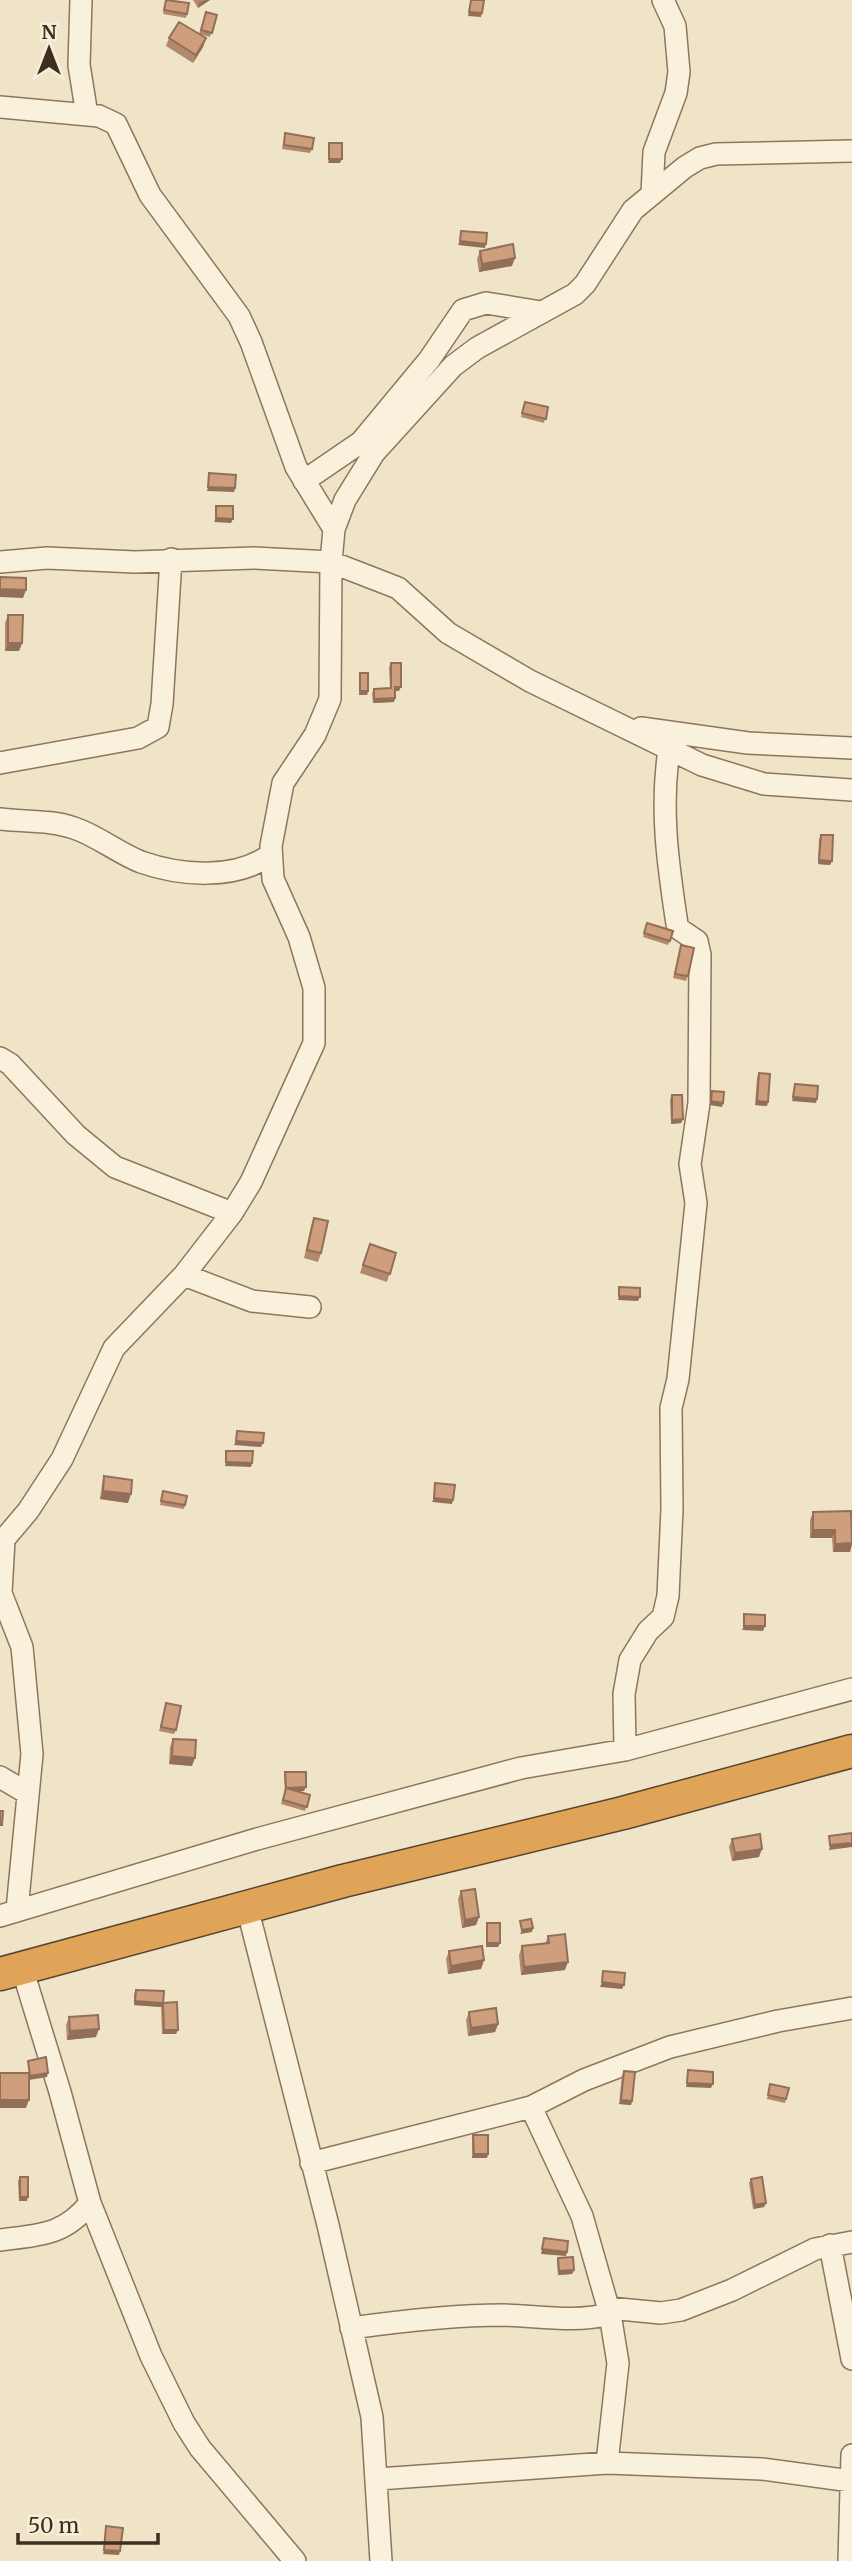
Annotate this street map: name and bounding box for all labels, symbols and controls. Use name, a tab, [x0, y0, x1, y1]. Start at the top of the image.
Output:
north arrow	[14, 14, 84, 84]
text: N	[41, 20, 57, 44]
scale bar	[18, 2502, 158, 2546]
text: 50 m	[28, 2512, 79, 2539]

